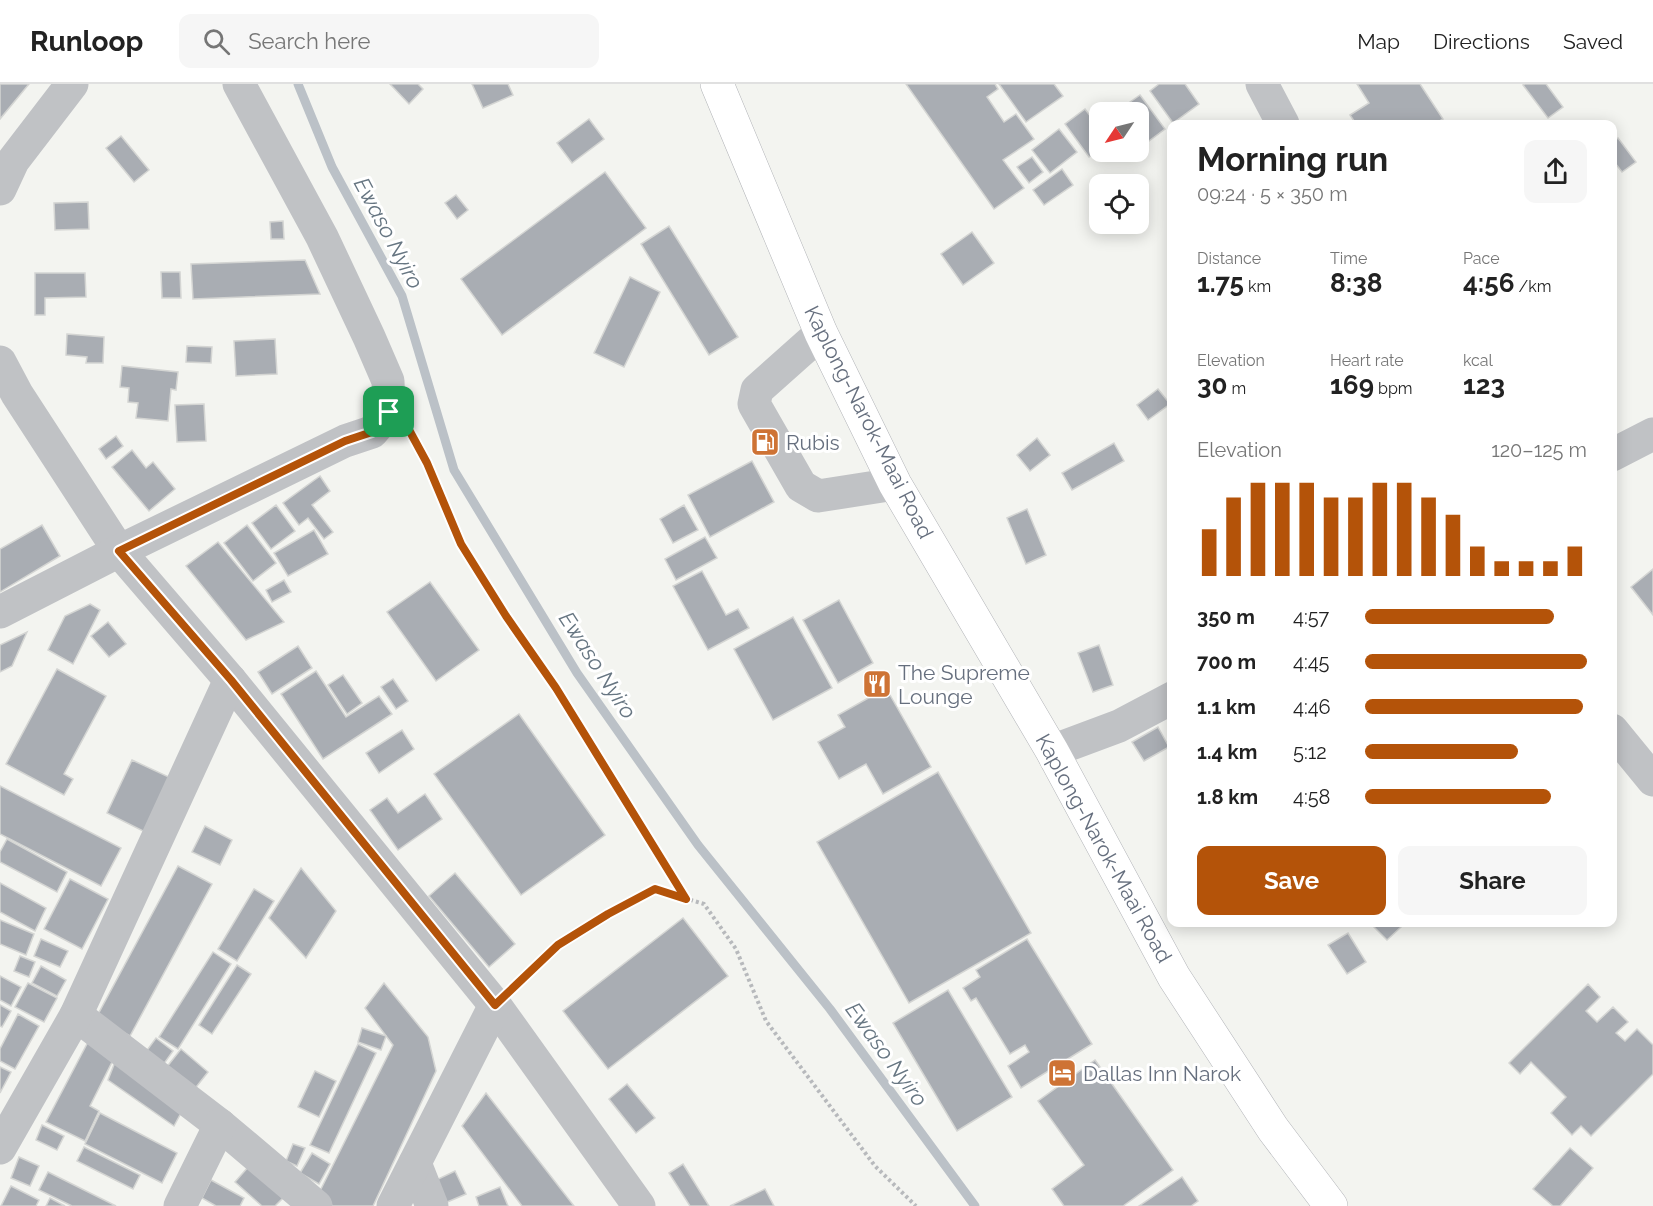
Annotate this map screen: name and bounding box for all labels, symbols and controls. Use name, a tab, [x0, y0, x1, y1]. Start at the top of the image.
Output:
search box	[179, 14, 599, 68]
text: Runloop	[30, 25, 143, 58]
icon: search	[200, 25, 233, 58]
text: Search here	[248, 28, 370, 54]
text: Map	[1357, 29, 1400, 54]
text: Directions	[1433, 29, 1530, 54]
text: Saved	[1563, 29, 1623, 54]
north arrow	[1089, 102, 1149, 162]
map controls	[1089, 102, 1149, 234]
text: Morning run	[1197, 140, 1388, 179]
button: share	[1524, 140, 1587, 203]
water label: Ewaso Nyiro	[349, 173, 429, 293]
button: locate	[1089, 174, 1149, 234]
text: 09:24 · 5 × 350 m	[1197, 182, 1348, 206]
text: Distance	[1197, 249, 1261, 268]
text: Time	[1330, 249, 1367, 268]
text: Pace	[1463, 249, 1500, 268]
text: 1.75	[1197, 268, 1244, 298]
text: 8:38	[1330, 268, 1382, 298]
text: 4:56	[1463, 268, 1514, 298]
text: km	[1244, 277, 1271, 296]
text: /km	[1514, 277, 1551, 296]
street label: Kaplong-Narok-Maai Road	[799, 301, 939, 543]
text: Elevation	[1197, 351, 1265, 370]
text: Heart rate	[1330, 351, 1404, 370]
text: kcal	[1463, 351, 1493, 370]
text: 30	[1197, 370, 1227, 400]
text: 169	[1330, 370, 1374, 400]
text: 123	[1463, 370, 1505, 400]
text: m	[1227, 379, 1246, 398]
text: bpm	[1374, 379, 1412, 398]
pin	[363, 386, 414, 437]
icon: arrive	[372, 395, 405, 428]
fuel station icon: Rubis	[749, 426, 781, 458]
place label: Rubis	[786, 430, 840, 455]
text: Elevation	[1197, 438, 1282, 462]
text: 120–125 m	[1491, 438, 1587, 462]
text: 350 m	[1197, 605, 1255, 629]
text: 4:57	[1293, 605, 1329, 629]
water label: Ewaso Nyiro	[554, 607, 642, 723]
text: 700 m	[1197, 650, 1256, 674]
text: 4:45	[1293, 650, 1330, 674]
place label: The Supreme Lounge	[898, 660, 1030, 709]
restaurant icon: The Supreme Lounge	[861, 668, 893, 700]
text: 1.1 km	[1197, 695, 1256, 719]
text: 4:46	[1293, 695, 1331, 719]
street label: Kaplong-Narok-Maai Road	[1031, 729, 1177, 967]
text: 1.4 km	[1197, 740, 1257, 764]
text: 5:12	[1293, 740, 1327, 764]
text: 1.8 km	[1197, 785, 1258, 809]
text: 4:58	[1293, 785, 1330, 809]
button: Save	[1197, 846, 1386, 915]
button: Share	[1398, 846, 1587, 915]
water label: Ewaso Nyiro	[841, 997, 933, 1111]
hotel icon: Dallas Inn Narok	[1046, 1057, 1078, 1089]
place label: Dallas Inn Narok	[1083, 1061, 1241, 1086]

